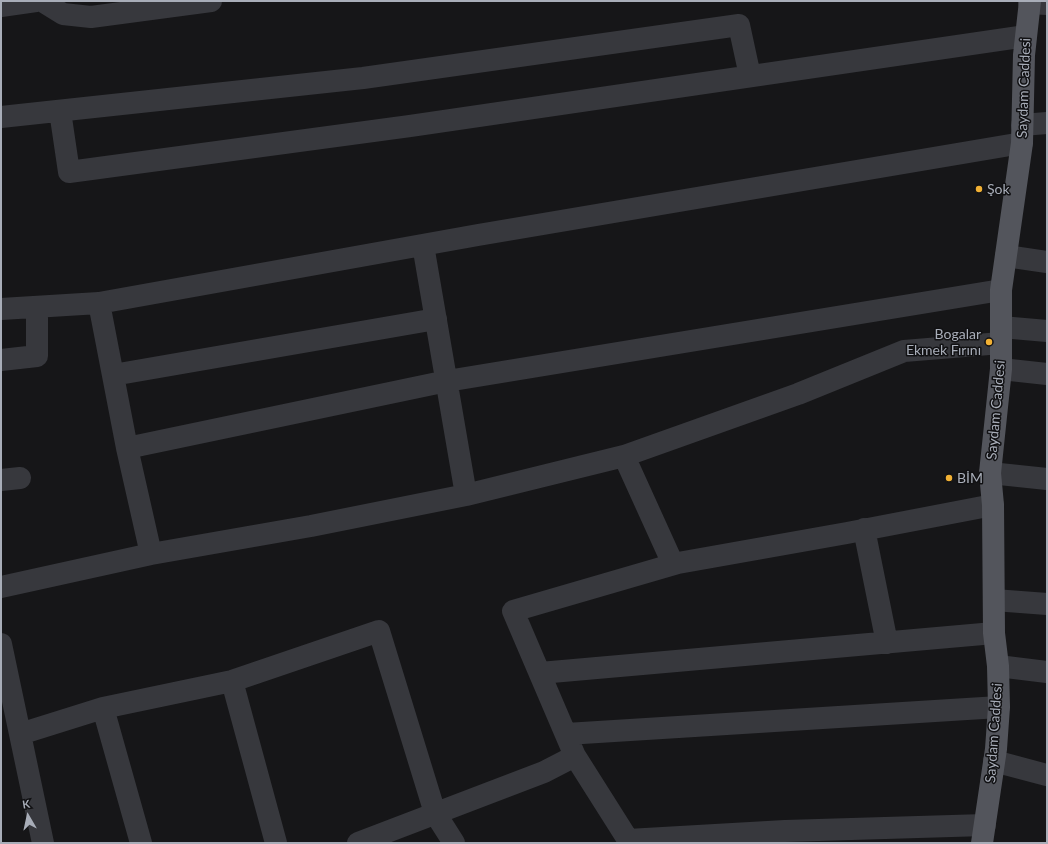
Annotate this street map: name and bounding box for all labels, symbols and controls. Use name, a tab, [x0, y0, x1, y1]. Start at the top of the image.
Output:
street label: Saydam Caddesi	[1014, 38, 1034, 138]
place label: Şok	[987, 181, 1010, 197]
marker: Şok	[974, 184, 984, 194]
place label: Bogalar Ekmek Fırını	[906, 326, 981, 358]
marker: Bogalar Ekmek Fırını	[984, 337, 994, 347]
street label: Saydam Caddesi	[983, 359, 1009, 461]
place label: BİM	[957, 470, 983, 486]
marker: BİM	[944, 473, 954, 483]
street label: Saydam Caddesi	[982, 683, 1006, 783]
north arrow	[8, 796, 48, 836]
text: K	[21, 797, 31, 811]

